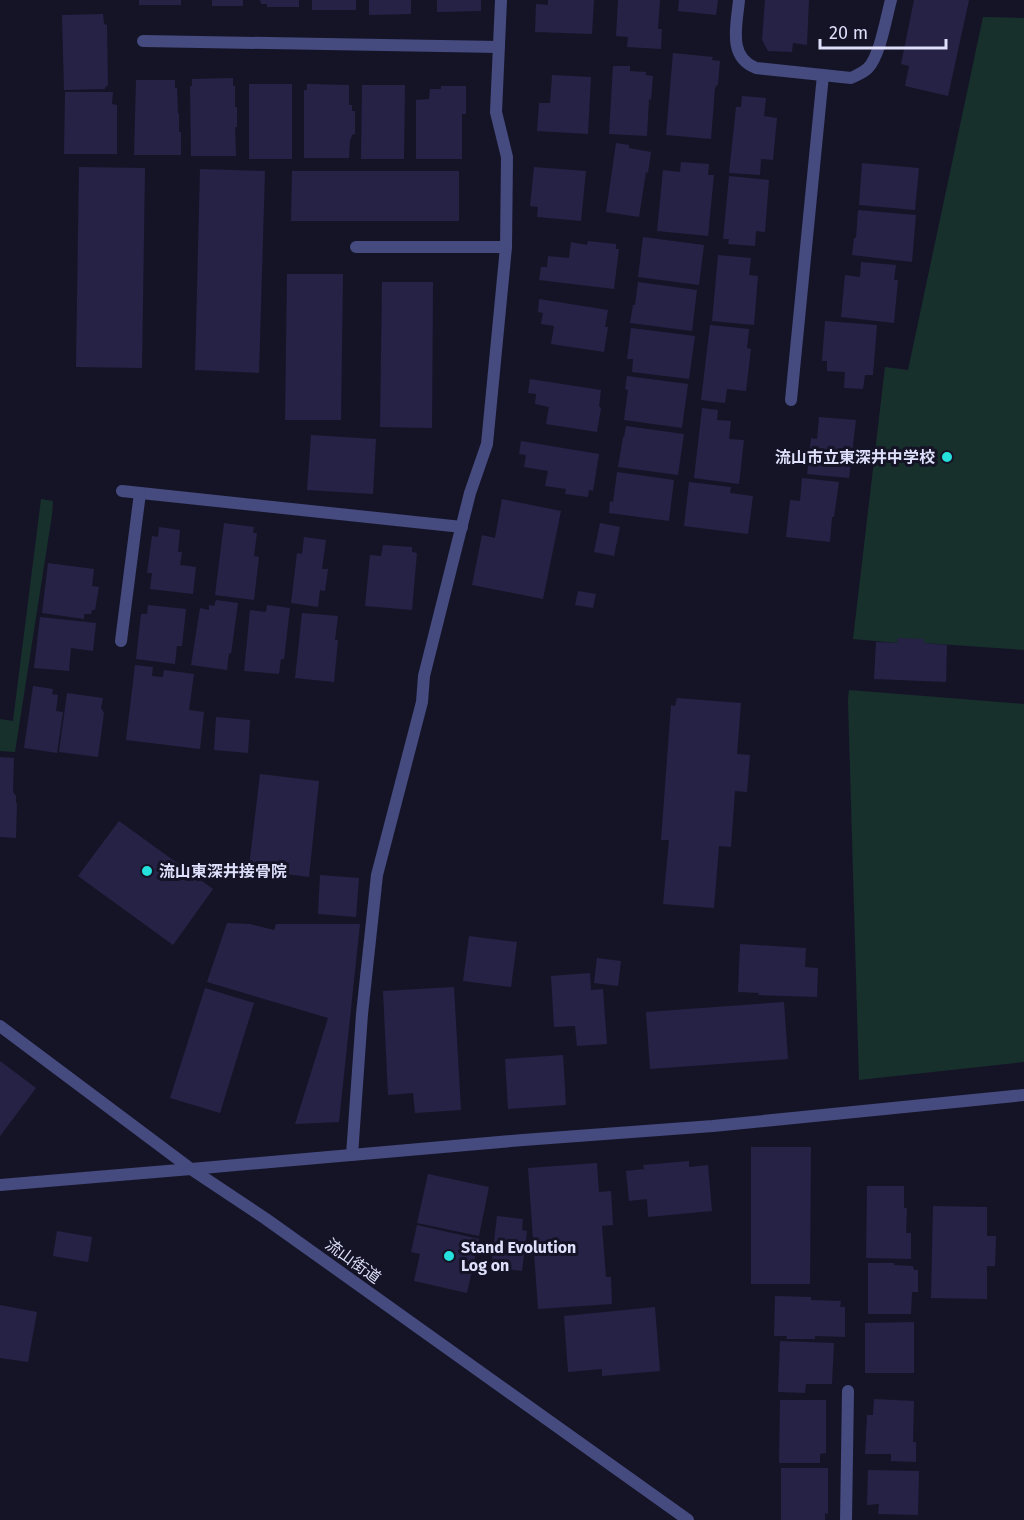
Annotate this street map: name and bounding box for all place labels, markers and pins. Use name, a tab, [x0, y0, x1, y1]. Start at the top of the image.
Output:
place label: 流山市立東深井中学校	[775, 448, 935, 467]
marker: 流山市立東深井中学校	[940, 450, 954, 464]
place label: 流山東深井接骨院	[159, 862, 287, 881]
marker: 流山東深井接骨院	[140, 864, 154, 878]
place label: Stand Evolution Log on	[461, 1238, 576, 1275]
marker: Stand Evolution Log on	[442, 1249, 456, 1263]

